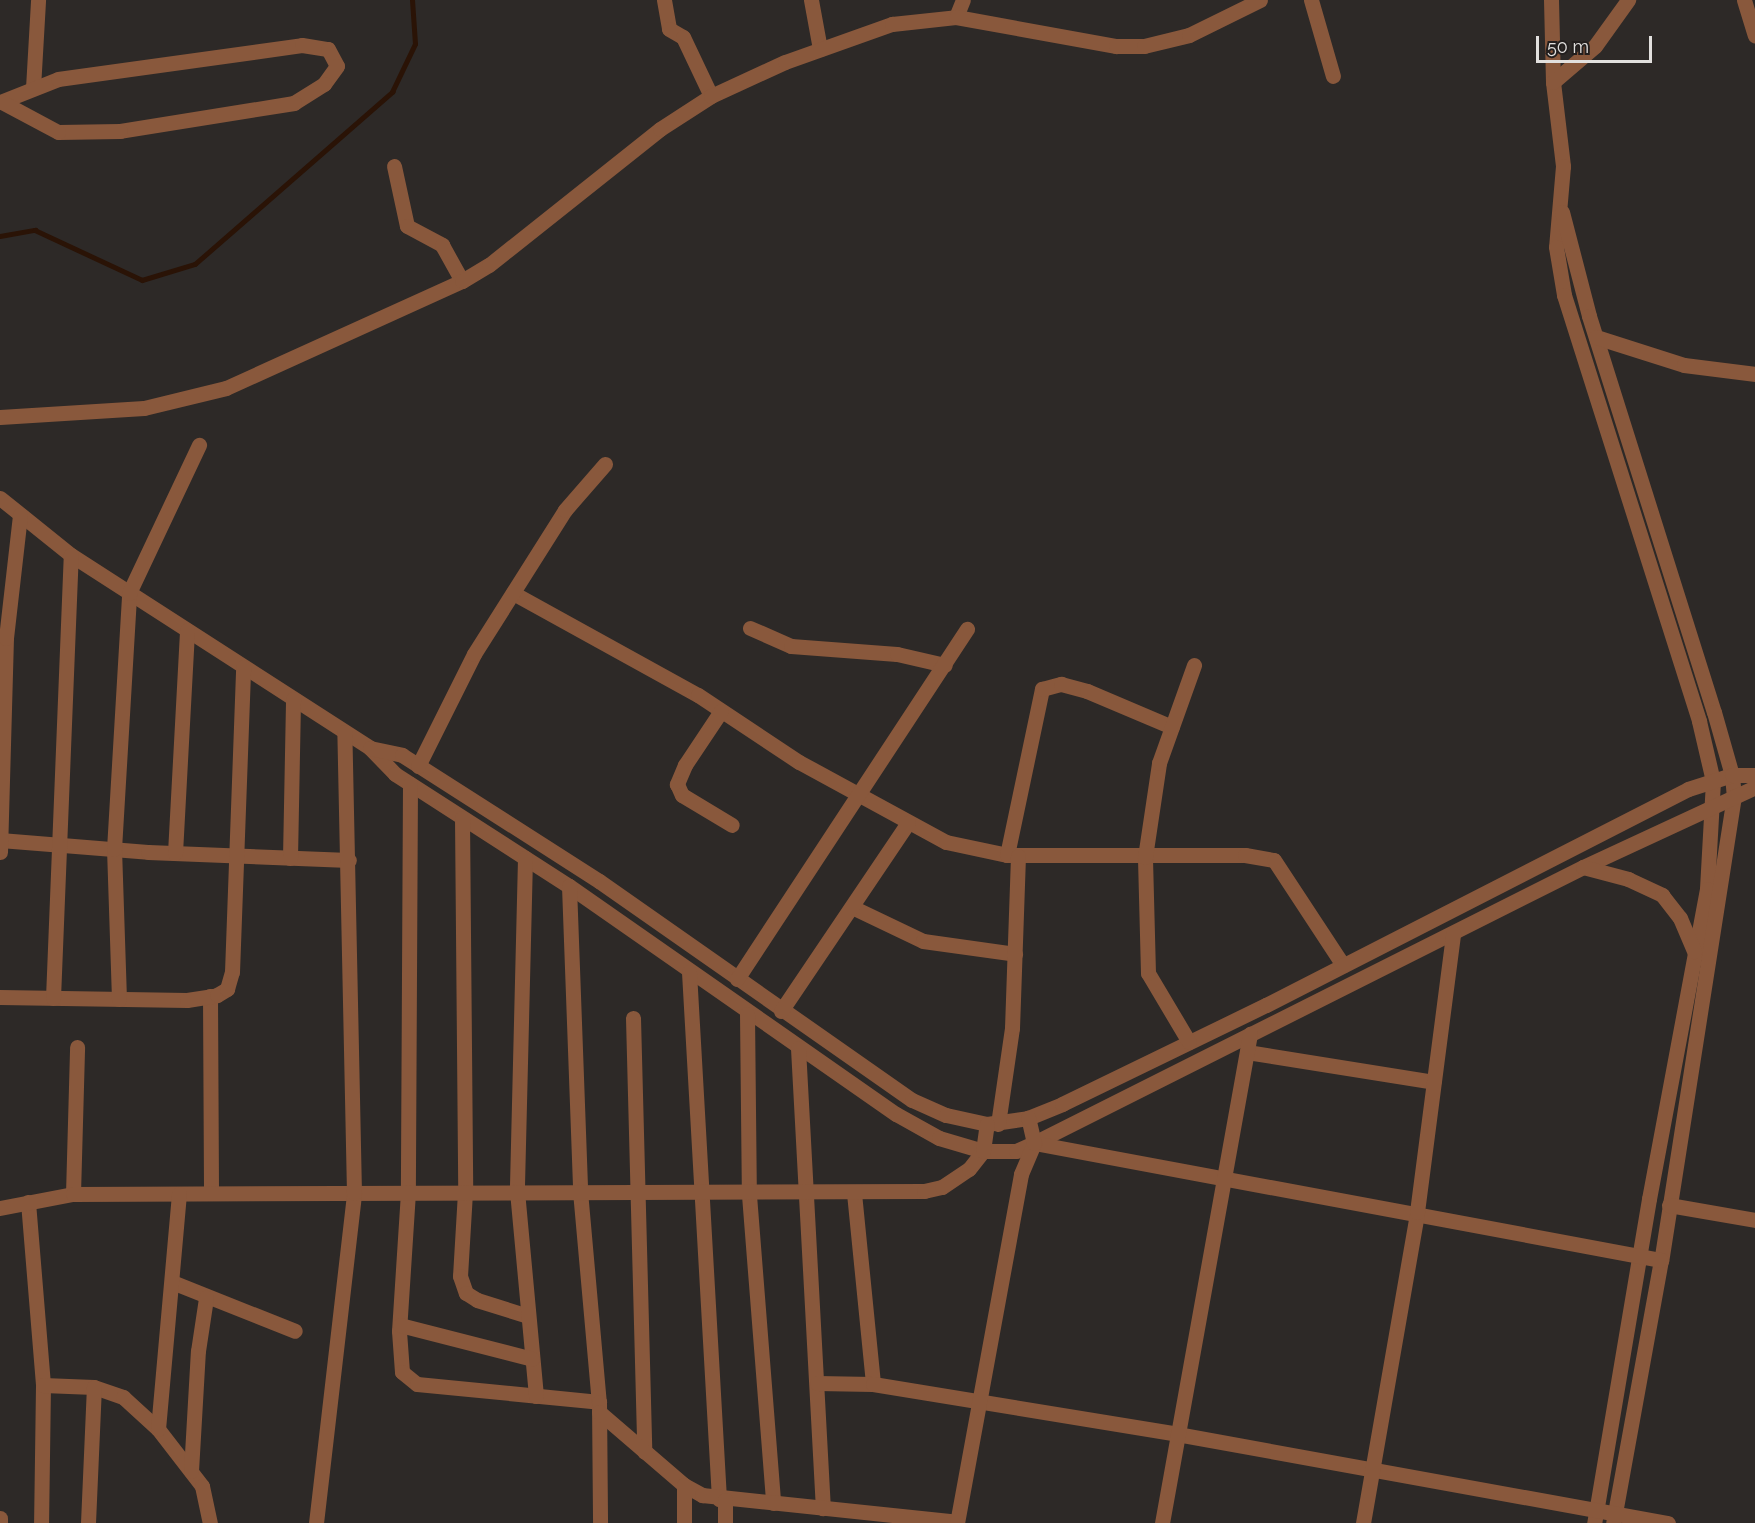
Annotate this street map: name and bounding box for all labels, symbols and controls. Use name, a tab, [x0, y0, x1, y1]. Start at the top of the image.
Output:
scale bar	[1539, 24, 1654, 62]
text: 50 m	[1547, 36, 1589, 57]

